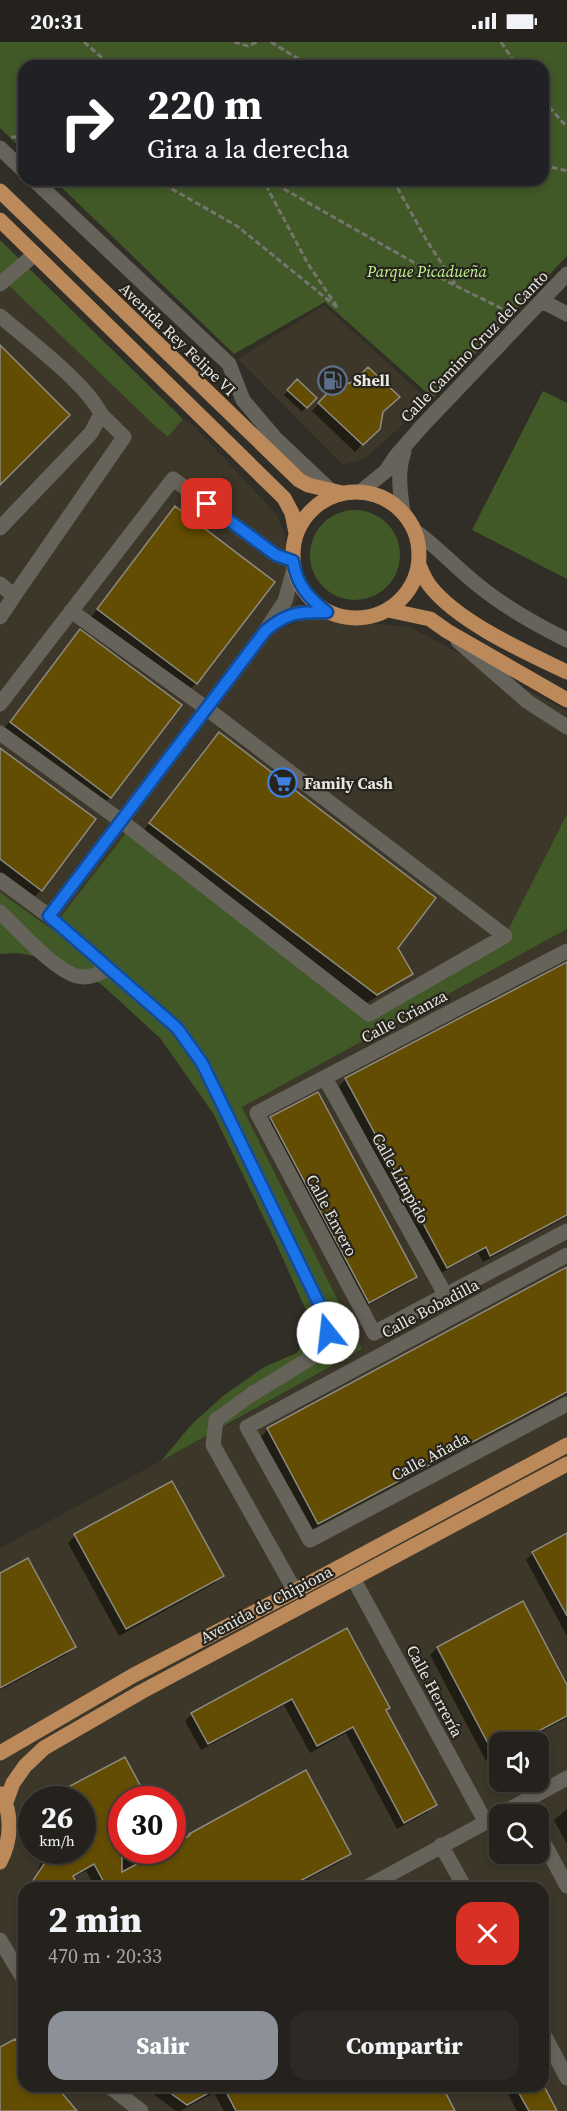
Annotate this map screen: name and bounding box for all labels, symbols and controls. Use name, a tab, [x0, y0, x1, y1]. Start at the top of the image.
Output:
text: 20:31	[30, 6, 84, 36]
text: 220 m	[147, 75, 262, 133]
icon: right	[48, 84, 126, 162]
text: Gira a la derecha	[147, 130, 349, 167]
park label: Parque Picadueña	[366, 260, 488, 282]
street label: Calle Camino Cruz del Canto	[395, 265, 553, 427]
street label: Avenida Rey Felipe VI	[115, 277, 241, 401]
fuel station icon: Shell	[316, 364, 348, 396]
place label: Shell	[353, 369, 390, 391]
pin	[181, 478, 232, 529]
icon: arrive	[190, 487, 223, 520]
supermarket icon: Family Cash	[267, 767, 299, 799]
place label: Family Cash	[304, 772, 393, 794]
street label: Calle Crianza	[357, 984, 452, 1048]
street label: Calle Límpido	[367, 1129, 435, 1227]
street label: Calle Envero	[301, 1170, 363, 1260]
street label: Calle Bobadilla	[378, 1273, 483, 1343]
position arrow	[296, 1301, 360, 1365]
street label: Calle Añada	[387, 1426, 474, 1486]
street label: Avenida de Chipiona	[196, 1559, 337, 1648]
street label: Calle Herrería	[401, 1641, 469, 1742]
map controls	[489, 1732, 549, 1864]
button: sound	[489, 1732, 549, 1792]
speed limit sign: 30	[108, 1786, 186, 1864]
text: 26	[41, 1797, 73, 1838]
button: search	[489, 1804, 549, 1864]
text: km/h	[39, 1830, 75, 1851]
text: 2 min	[48, 1895, 142, 1944]
button: close	[456, 1902, 519, 1965]
text: 470 m · 20:33	[48, 1942, 162, 1970]
button: Salir	[48, 2011, 278, 2080]
button: Compartir	[290, 2011, 519, 2080]

